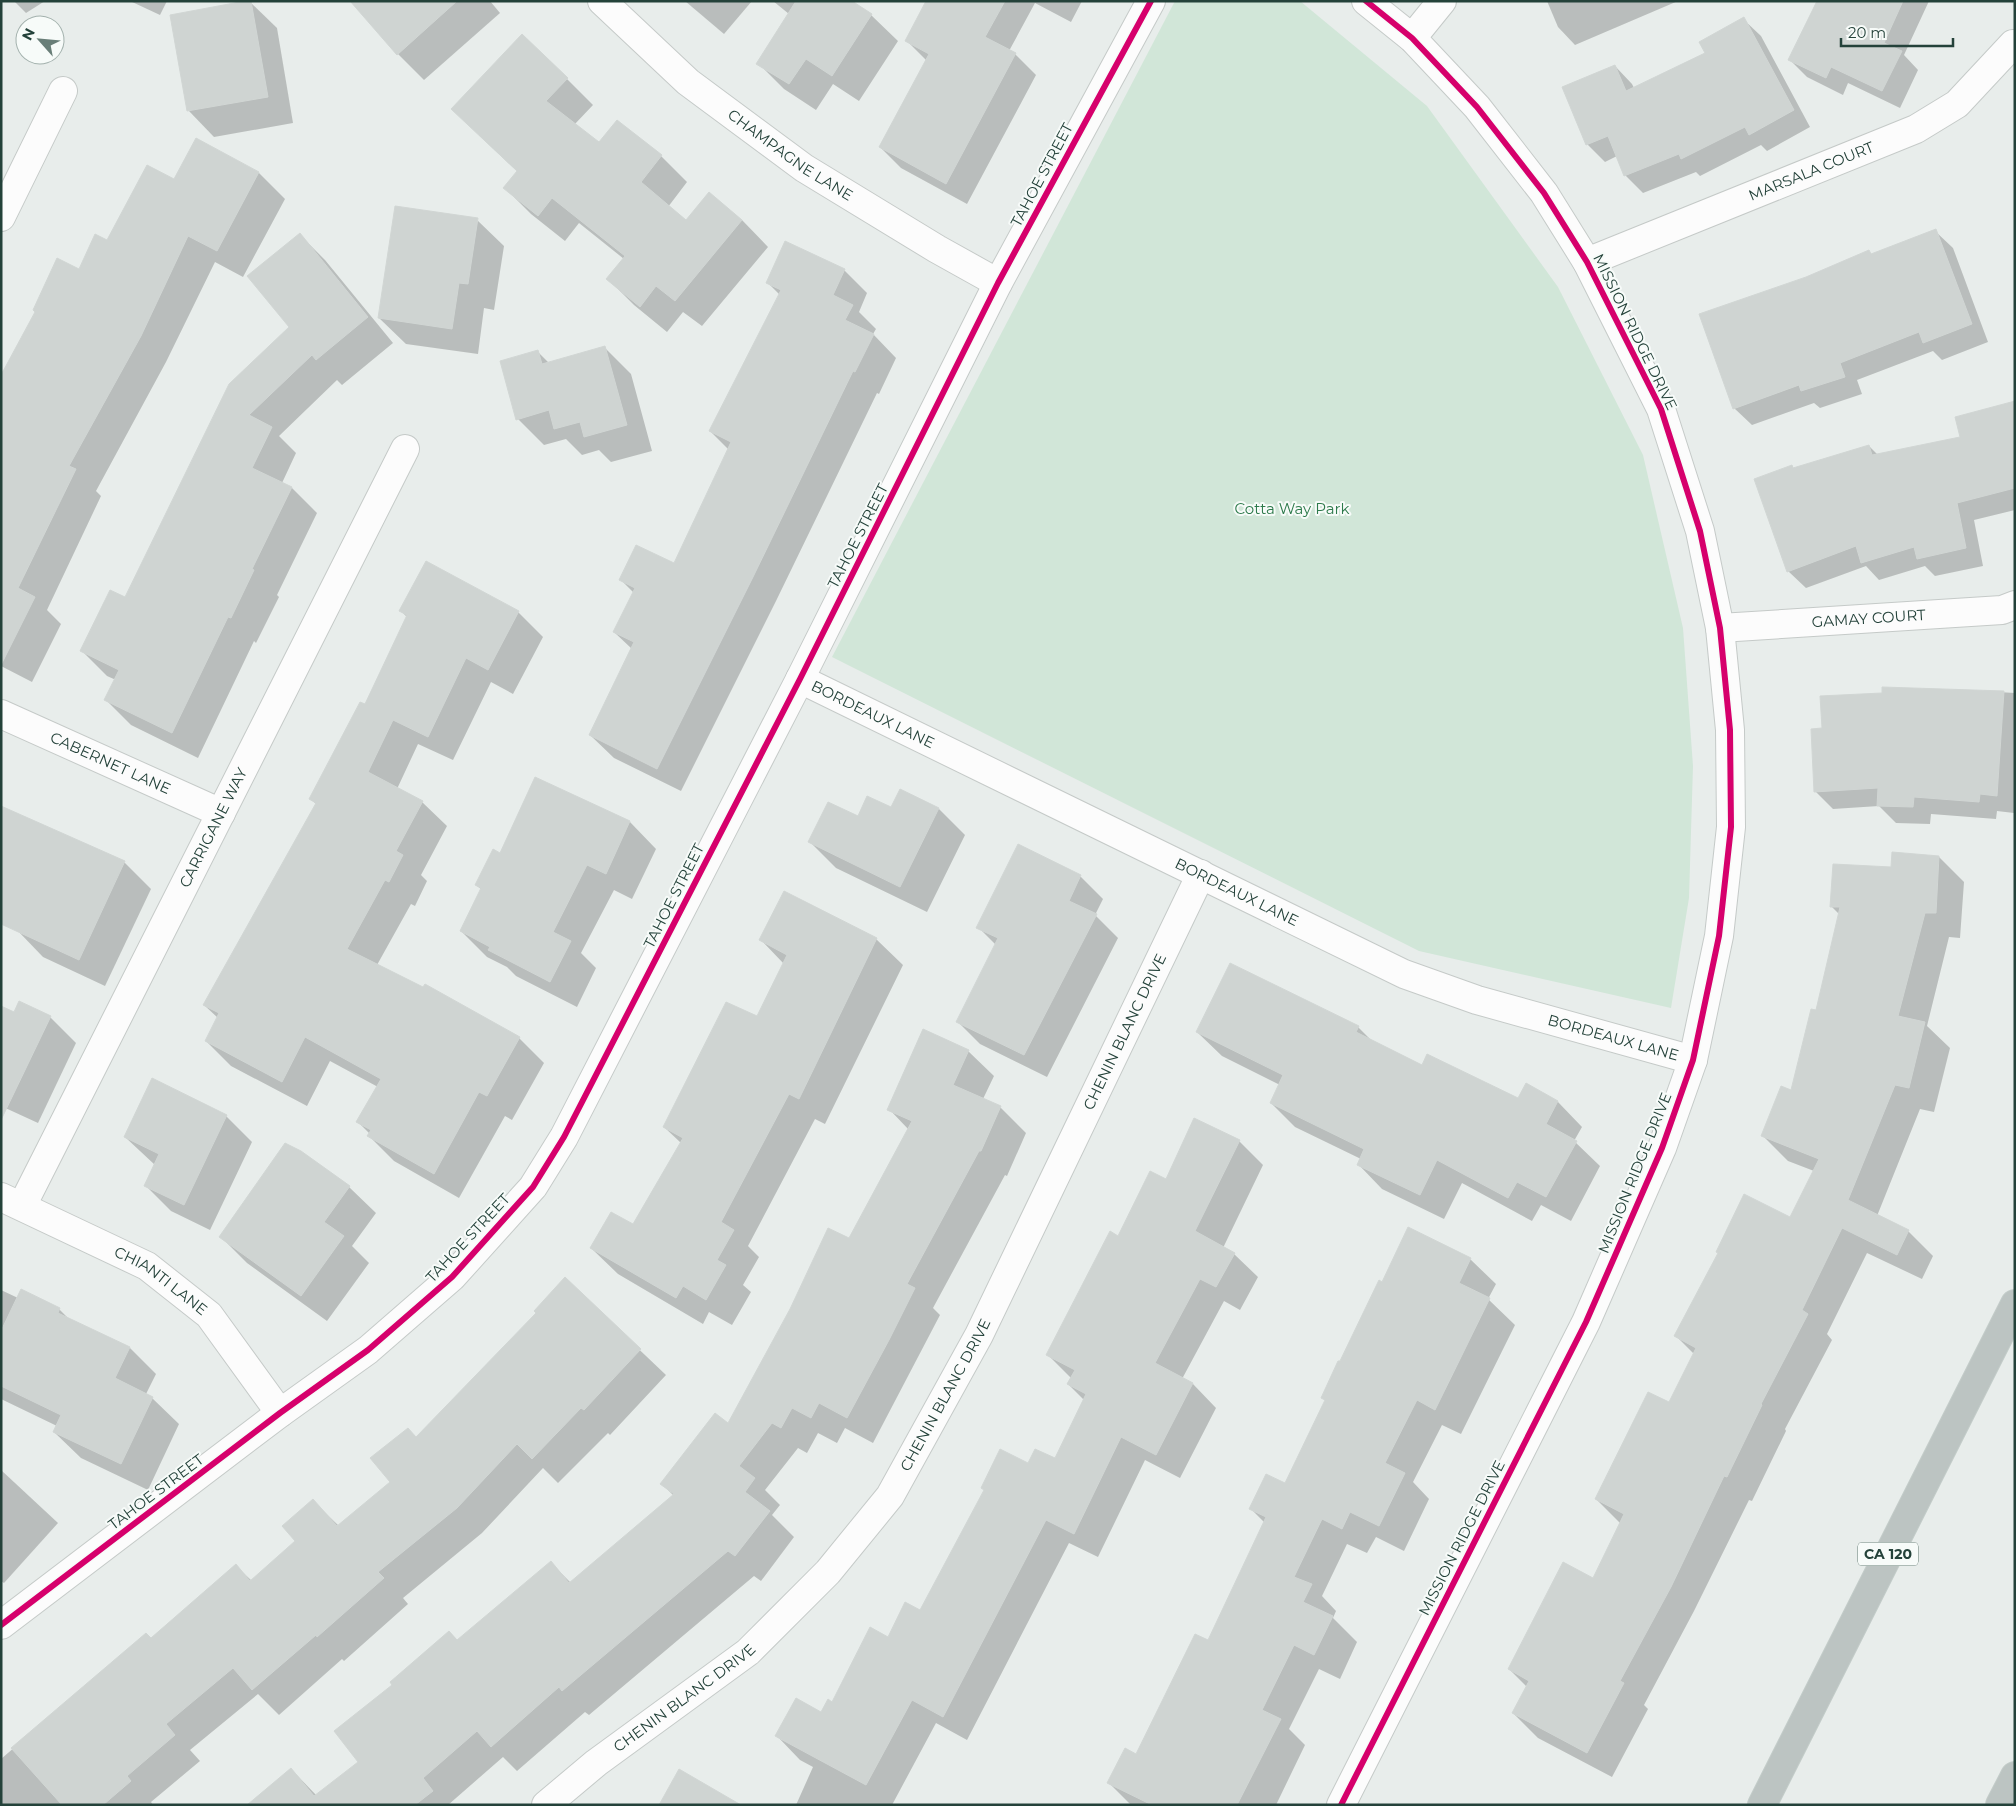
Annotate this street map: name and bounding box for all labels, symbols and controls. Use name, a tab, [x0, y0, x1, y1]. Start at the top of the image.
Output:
north arrow	[15, 15, 65, 65]
scale bar	[1841, 15, 1954, 47]
text: 20 m	[1848, 23, 1886, 42]
text: N	[18, 25, 39, 43]
street label: CHAMPAGNE LANE	[724, 105, 857, 205]
street label: TAHOE STREET	[1006, 119, 1077, 230]
street label: MARSALA COURT	[1746, 137, 1877, 205]
street label: MISSION RIDGE DRIVE	[1589, 250, 1682, 413]
street label: TAHOE STREET	[823, 480, 892, 591]
park label: Cotta Way Park	[1235, 499, 1349, 518]
street label: GAMAY COURT	[1811, 605, 1927, 631]
street label: BORDEAUX LANE	[808, 676, 938, 752]
street label: CABERNET LANE	[47, 727, 174, 798]
street label: CARRIGANE WAY	[175, 764, 251, 890]
street label: TAHOE STREET	[639, 840, 708, 951]
street label: BORDEAUX LANE	[1172, 854, 1302, 930]
street label: CHENIN BLANC DRIVE	[1079, 950, 1170, 1113]
street label: BORDEAUX LANE	[1546, 1010, 1681, 1065]
street label: MISSION RIDGE DRIVE	[1594, 1090, 1676, 1256]
street label: TAHOE STREET	[422, 1189, 514, 1286]
street label: CHIANTI LANE	[111, 1242, 211, 1319]
street label: CHENIN BLANC DRIVE	[896, 1315, 994, 1474]
street label: TAHOE STREET	[104, 1449, 208, 1534]
street label: MISSION RIDGE DRIVE	[1414, 1457, 1509, 1619]
road number: CA 120	[1858, 1542, 1918, 1566]
street label: CHENIN BLANC DRIVE	[610, 1640, 759, 1756]

